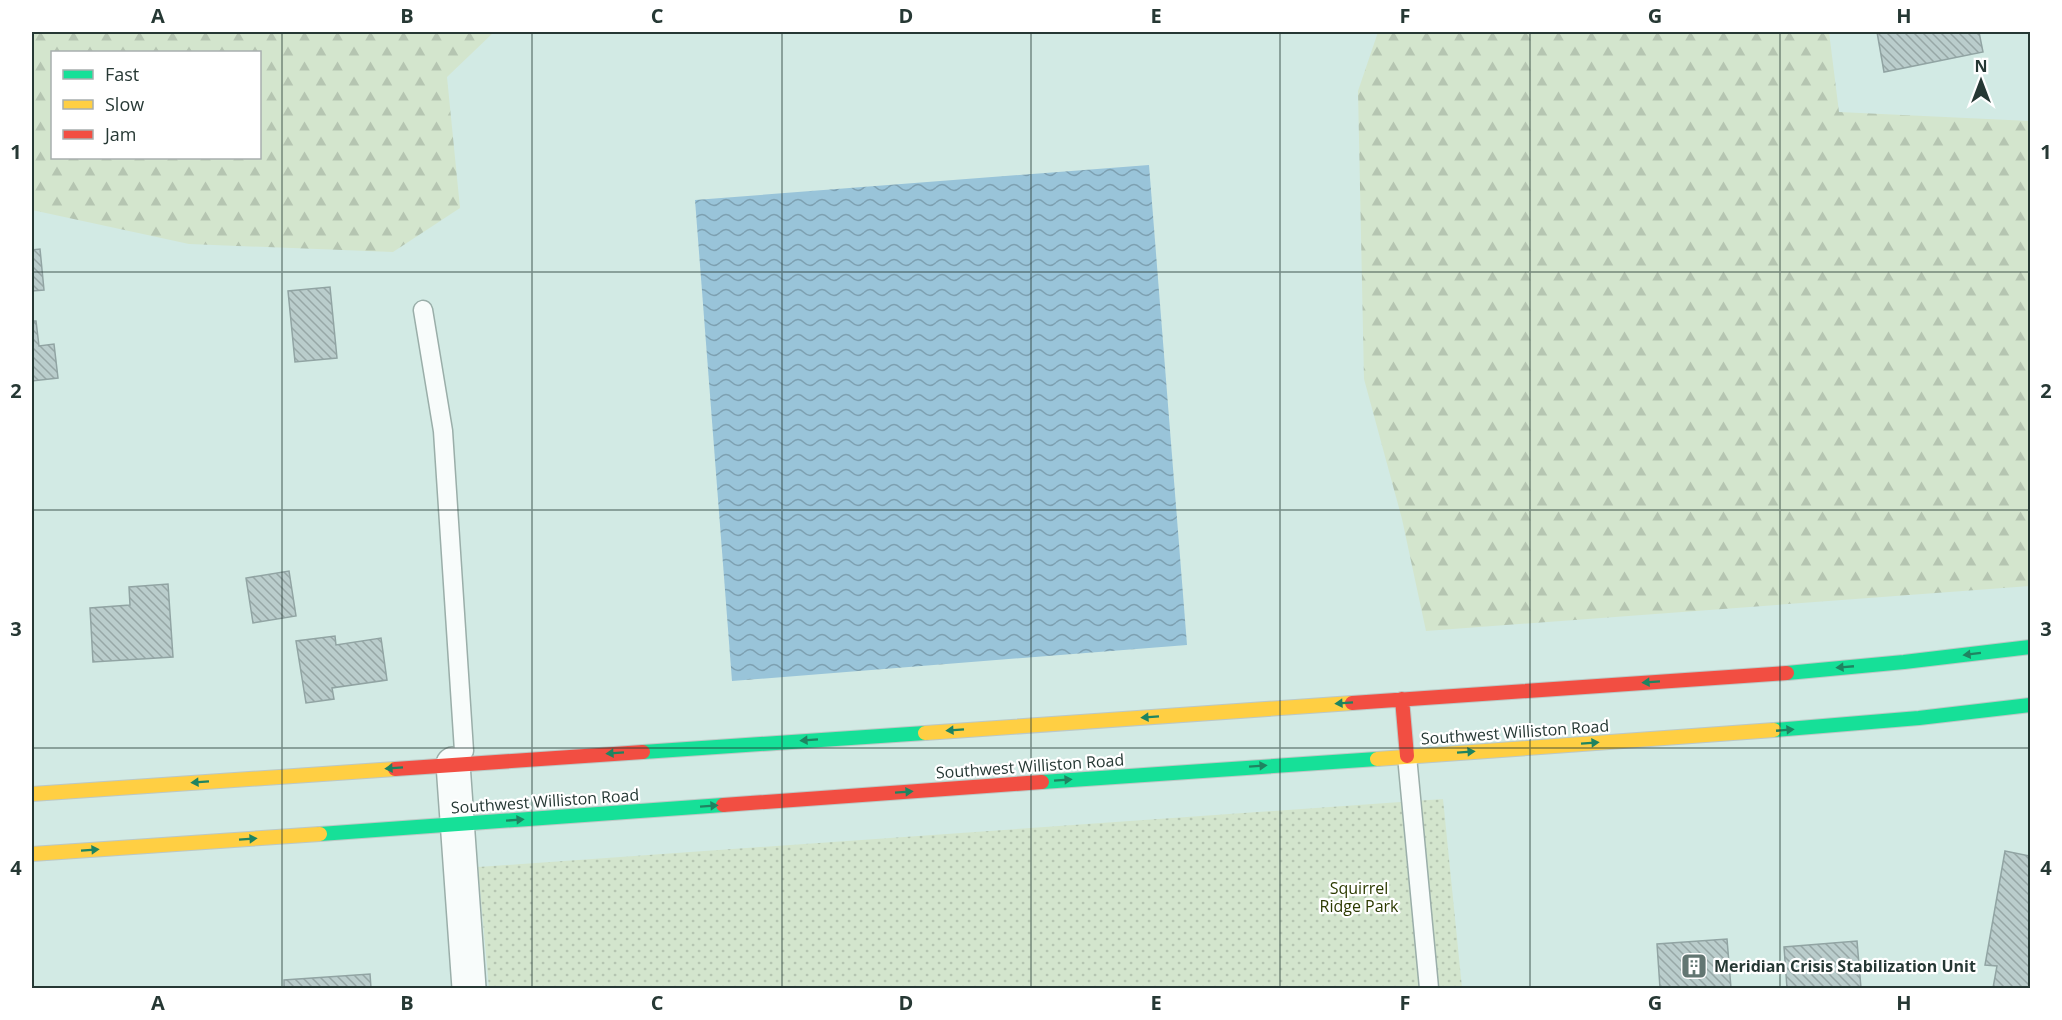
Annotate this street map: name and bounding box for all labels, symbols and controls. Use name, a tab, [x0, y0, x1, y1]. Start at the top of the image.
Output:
text: A	[151, 2, 165, 29]
text: B	[400, 2, 414, 29]
text: C	[651, 2, 664, 29]
text: D	[899, 2, 913, 29]
text: E	[1150, 2, 1162, 29]
text: F	[1400, 2, 1410, 29]
text: G	[1648, 2, 1662, 29]
text: H	[1896, 2, 1912, 29]
legend	[51, 51, 261, 159]
north arrow	[1951, 51, 2011, 111]
text: N	[1974, 55, 1988, 77]
text: Fast	[105, 62, 139, 86]
text: Slow	[105, 92, 144, 116]
text: Jam	[103, 122, 137, 146]
text: 1	[10, 138, 22, 165]
text: 1	[2040, 138, 2052, 165]
text: 2	[10, 377, 22, 404]
text: 2	[2040, 377, 2052, 404]
text: 3	[10, 615, 22, 642]
text: 3	[2040, 615, 2052, 642]
one-way arrow	[1963, 649, 1982, 659]
one-way arrow	[1836, 662, 1855, 672]
one-way arrow	[1641, 677, 1660, 687]
one-way arrow	[1335, 699, 1354, 708]
one-way arrow	[1140, 712, 1159, 722]
street label: Southwest Williston Road	[1420, 714, 1610, 750]
one-way arrow	[945, 725, 964, 735]
one-way arrow	[1775, 725, 1794, 734]
one-way arrow	[800, 735, 819, 745]
one-way arrow	[1581, 738, 1600, 748]
one-way arrow	[1456, 747, 1475, 756]
one-way arrow	[605, 748, 624, 758]
street label: Southwest Williston Road	[935, 748, 1125, 784]
one-way arrow	[1248, 762, 1267, 771]
one-way arrow	[385, 763, 404, 773]
one-way arrow	[1054, 776, 1073, 785]
one-way arrow	[190, 777, 209, 787]
street label: Southwest Williston Road	[450, 783, 640, 819]
one-way arrow	[894, 787, 913, 797]
one-way arrow	[700, 801, 719, 811]
one-way arrow	[505, 815, 524, 825]
one-way arrow	[239, 834, 258, 843]
one-way arrow	[80, 845, 99, 854]
text: 4	[10, 854, 22, 881]
text: 4	[2040, 854, 2052, 881]
park label: Squirrel Ridge Park	[1320, 877, 1399, 917]
building icon: Meridian Crisis Stabilization Unit	[1679, 951, 1709, 981]
place label: Meridian Crisis Stabilization Unit	[1714, 955, 1976, 977]
text: A	[151, 989, 165, 1016]
text: B	[400, 989, 414, 1016]
text: C	[651, 989, 664, 1016]
text: D	[899, 989, 913, 1016]
text: E	[1150, 989, 1162, 1016]
text: F	[1400, 989, 1410, 1016]
text: G	[1648, 989, 1662, 1016]
text: H	[1896, 989, 1912, 1016]

